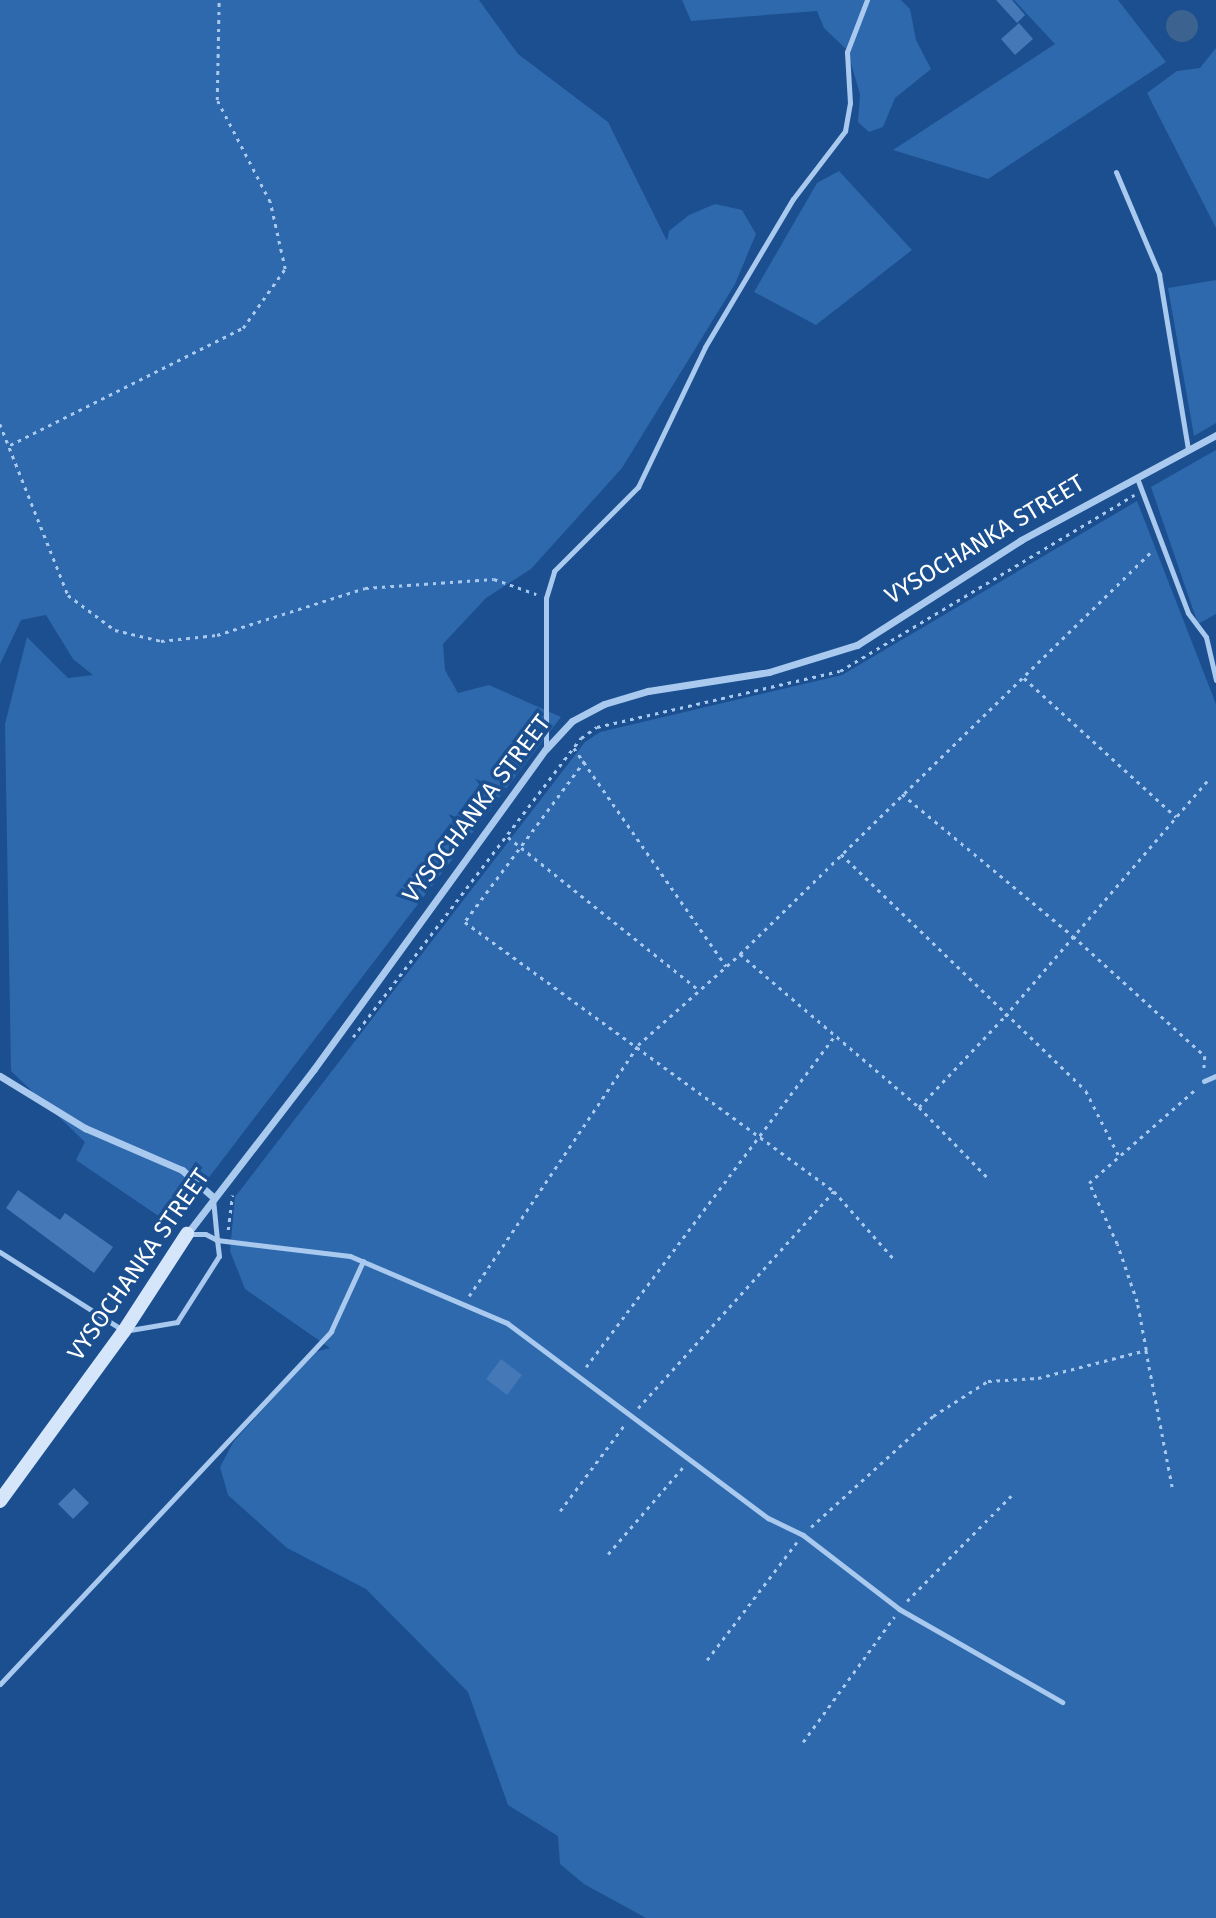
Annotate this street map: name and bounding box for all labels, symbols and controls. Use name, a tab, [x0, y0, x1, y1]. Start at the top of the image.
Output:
street label: VYSOCHANKA STREET	[880, 469, 1090, 611]
street label: VYSOCHANKA STREET	[397, 710, 557, 908]
street label: VYSOCHANKA STREET	[62, 1164, 216, 1366]

